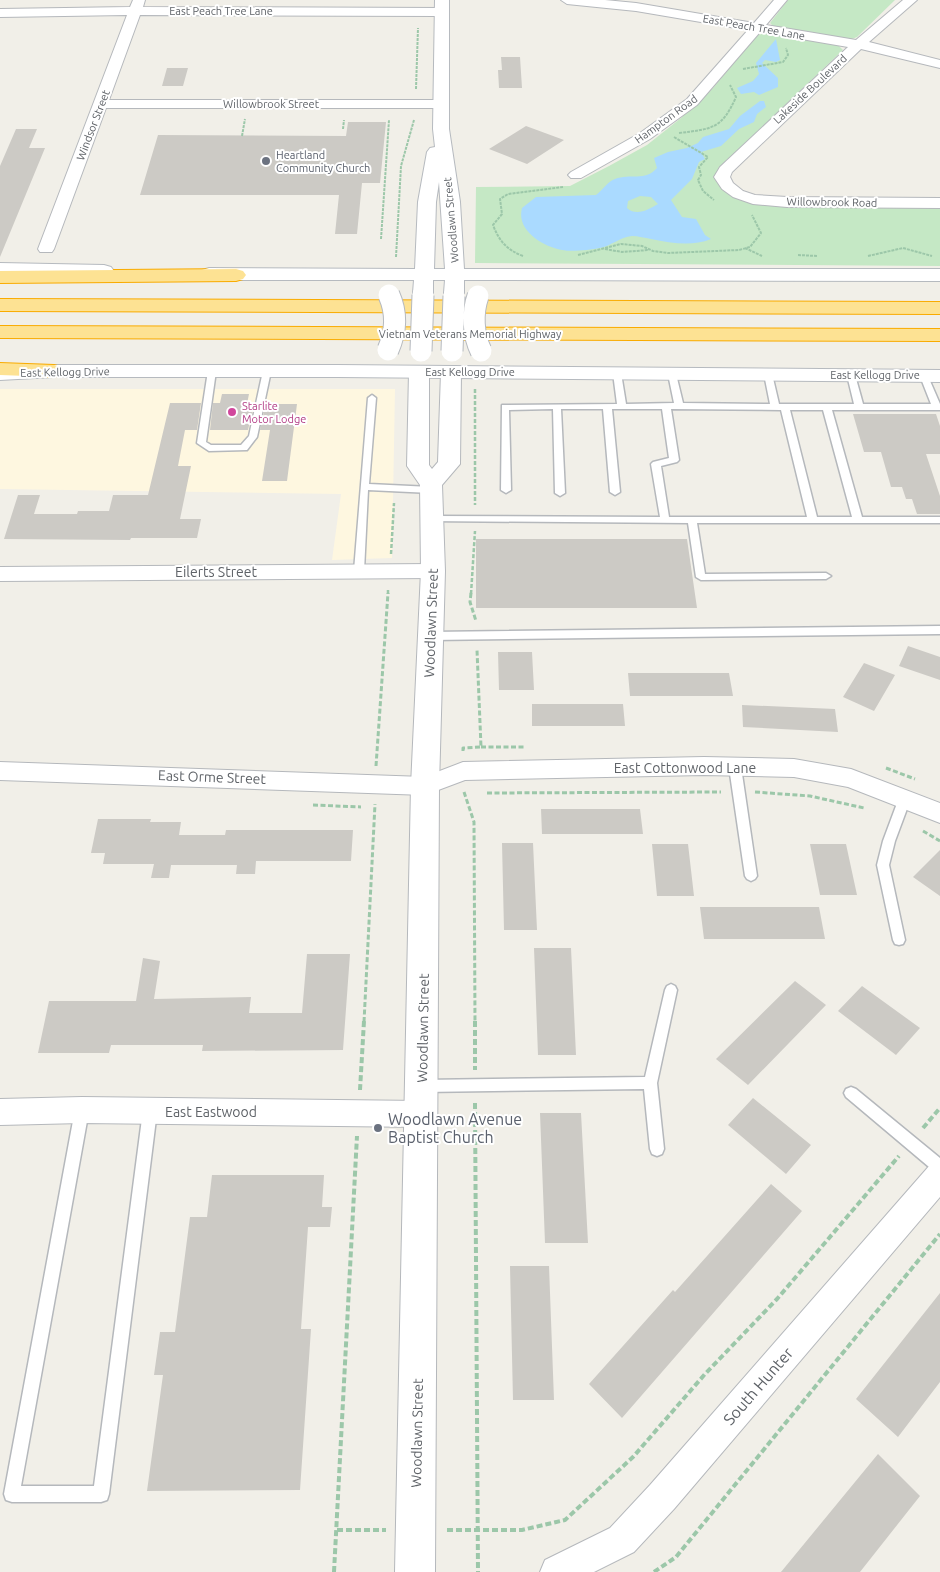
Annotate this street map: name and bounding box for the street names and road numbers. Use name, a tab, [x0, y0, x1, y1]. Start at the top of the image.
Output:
street label: East Peach Tree Lane	[169, 5, 273, 17]
street label: East Peach Tree Lane	[702, 12, 806, 42]
street label: Lakeside Boulevard	[771, 52, 849, 126]
street label: Windsor Street	[74, 87, 112, 162]
street label: Hampton Road	[632, 92, 700, 146]
street label: Willowbrook Street	[223, 98, 320, 110]
street label: Woodlawn Street	[441, 176, 461, 263]
street label: Willowbrook Road	[787, 195, 877, 209]
street label: Vietnam Veterans Memorial Highway	[379, 328, 562, 340]
street label: East Kellogg Drive	[20, 365, 110, 379]
street label: East Kellogg Drive	[425, 366, 515, 378]
street label: East Kellogg Drive	[830, 369, 920, 381]
street label: Eilerts Street	[175, 564, 257, 580]
street label: Woodlawn Street	[421, 568, 441, 678]
street label: East Cottonwood Lane	[614, 760, 756, 776]
street label: East Orme Street	[158, 767, 267, 787]
street label: Woodlawn Street	[414, 973, 432, 1083]
street label: East Eastwood	[165, 1104, 257, 1120]
street label: South Hunter	[720, 1344, 796, 1428]
street label: Woodlawn Street	[408, 1378, 426, 1488]

